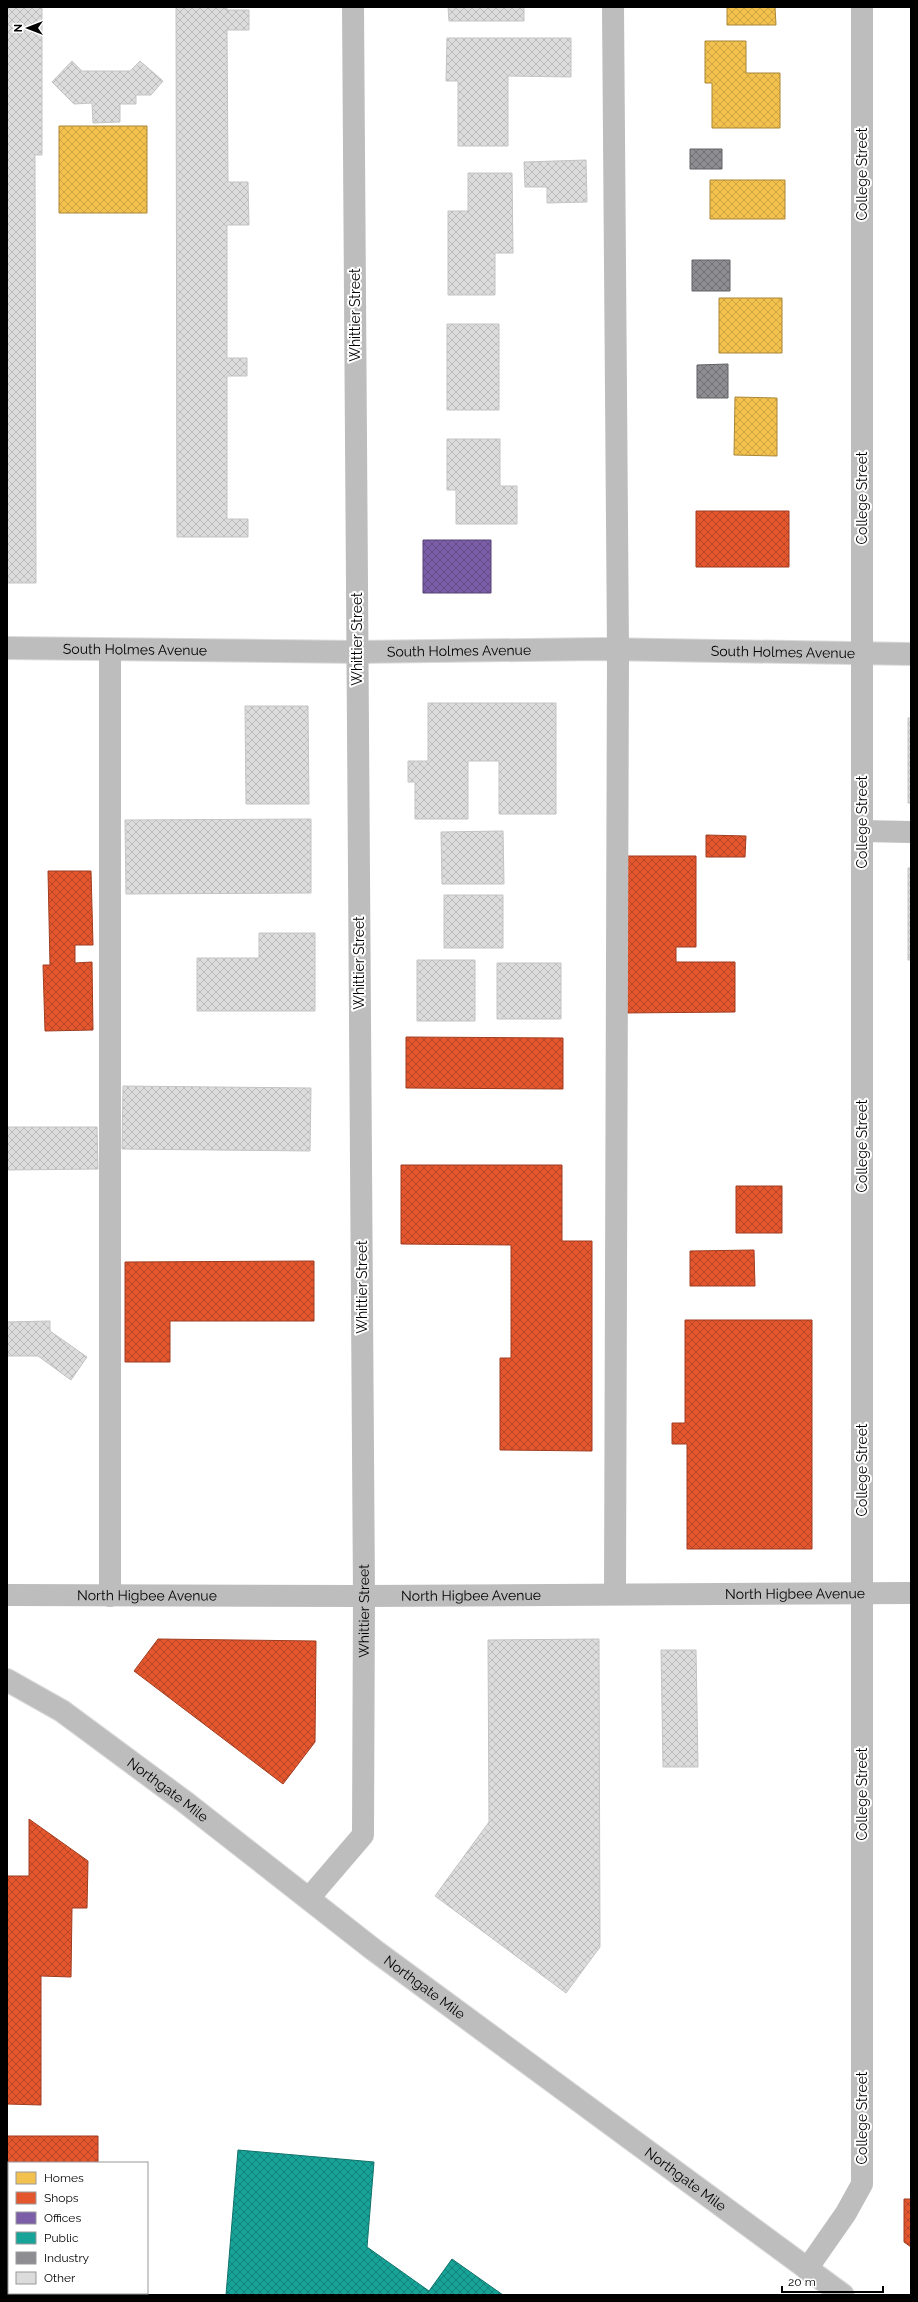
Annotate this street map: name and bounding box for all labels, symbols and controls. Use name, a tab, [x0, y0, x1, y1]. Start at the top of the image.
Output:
north arrow	[8, 8, 48, 48]
text: N	[12, 24, 25, 32]
street label: College Street	[854, 127, 870, 221]
street label: Whittier Street	[347, 268, 363, 362]
street label: College Street	[854, 451, 870, 545]
street label: Whittier Street	[349, 592, 365, 686]
street label: South Holmes Avenue	[63, 641, 207, 658]
street label: South Holmes Avenue	[387, 642, 531, 660]
street label: South Holmes Avenue	[711, 643, 855, 661]
street label: College Street	[854, 775, 870, 869]
street label: Whittier Street	[351, 916, 367, 1010]
street label: College Street	[854, 1099, 870, 1193]
street label: Whittier Street	[354, 1240, 370, 1334]
street label: College Street	[854, 1423, 870, 1517]
street label: Whittier Street	[356, 1564, 372, 1658]
street label: North Higbee Avenue	[725, 1585, 865, 1602]
street label: North Higbee Avenue	[77, 1587, 217, 1604]
street label: North Higbee Avenue	[401, 1587, 541, 1604]
street label: College Street	[854, 1747, 870, 1841]
street label: Northgate Mile	[124, 1754, 211, 1825]
street label: Northgate Mile	[381, 1952, 468, 2022]
street label: College Street	[854, 2071, 870, 2165]
street label: Northgate Mile	[642, 2144, 729, 2214]
legend	[8, 2162, 148, 2294]
text: Homes	[44, 2171, 84, 2185]
text: Shops	[44, 2191, 79, 2205]
text: Offices	[44, 2211, 81, 2225]
text: Public	[44, 2231, 79, 2245]
text: Industry	[44, 2251, 90, 2265]
scale bar	[782, 2268, 883, 2294]
text: Other	[44, 2271, 76, 2285]
text: 20 m	[788, 2275, 816, 2289]

